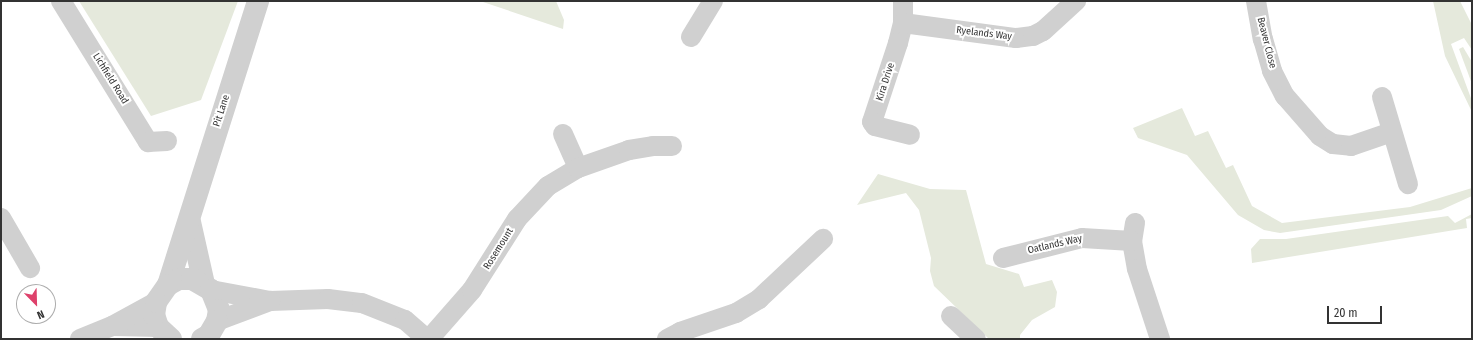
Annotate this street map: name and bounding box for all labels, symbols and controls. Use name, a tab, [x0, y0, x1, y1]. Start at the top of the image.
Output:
street label: Beaver Close	[1254, 16, 1278, 70]
street label: Ryelands Way	[956, 25, 1012, 43]
street label: Lichfield Road	[90, 51, 130, 107]
street label: Kira Drive	[874, 61, 898, 103]
street label: Pit Lane	[211, 94, 233, 128]
street label: Rosemount	[482, 226, 516, 272]
street label: Oatlands Way	[1027, 233, 1083, 257]
north arrow	[16, 284, 56, 324]
scale bar	[1329, 298, 1384, 324]
text: 20 m	[1334, 306, 1358, 320]
text: N	[35, 307, 46, 322]

